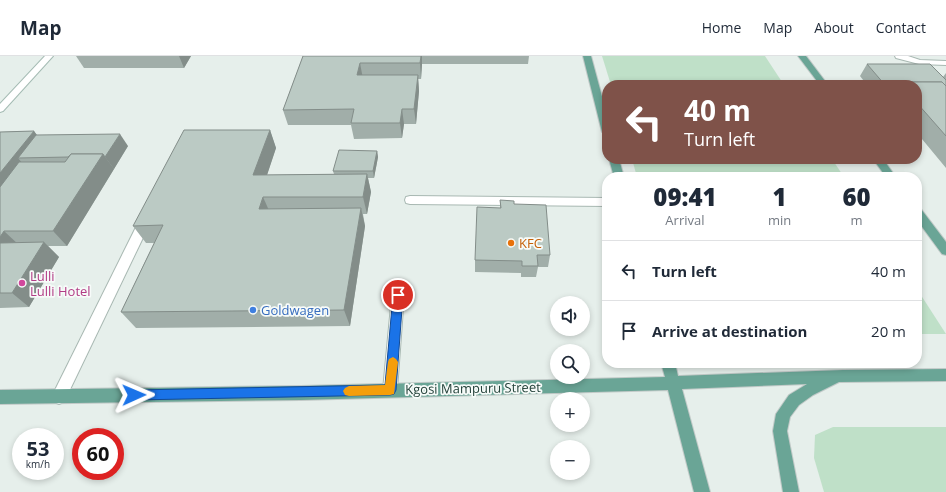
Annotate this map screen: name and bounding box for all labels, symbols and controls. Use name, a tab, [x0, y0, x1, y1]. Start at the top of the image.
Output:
text: Map	[20, 15, 61, 41]
text: Home	[702, 18, 741, 37]
text: Map	[763, 18, 792, 37]
text: About	[814, 18, 854, 37]
text: Contact	[876, 18, 926, 37]
text: 40 m	[684, 91, 751, 129]
icon: left	[618, 96, 670, 148]
text: Turn left	[684, 127, 755, 151]
text: 09:41	[653, 180, 717, 213]
text: 1	[772, 180, 787, 213]
text: 60	[843, 180, 871, 213]
text: Arrival	[665, 211, 705, 229]
text: min	[768, 211, 791, 229]
text: m	[851, 211, 863, 229]
place label: KFC	[519, 234, 542, 252]
marker: KFC	[506, 238, 516, 248]
icon: left	[618, 260, 640, 282]
text: Turn left	[652, 261, 717, 281]
text: 40 m	[871, 261, 906, 281]
place label: Lulli Lulli Hotel	[30, 267, 91, 300]
marker: Lulli Lulli Hotel	[17, 278, 27, 288]
pin	[381, 278, 415, 312]
icon: arrive	[387, 284, 409, 306]
map controls	[550, 296, 590, 480]
button: sound	[550, 296, 590, 336]
place label: Goldwagen	[261, 301, 329, 319]
marker: Goldwagen	[248, 305, 258, 315]
icon: arrive	[618, 320, 640, 342]
text: Arrive at destination	[652, 321, 807, 341]
text: 20 m	[871, 321, 906, 341]
button: search	[550, 344, 590, 384]
position arrow	[113, 374, 155, 416]
street label: Kgosi Mampuru Street	[405, 378, 541, 398]
button: +	[550, 392, 590, 432]
speed limit sign: 60	[72, 428, 124, 480]
text: 53	[27, 435, 49, 462]
button: −	[550, 440, 590, 480]
text: km/h	[26, 457, 50, 471]

